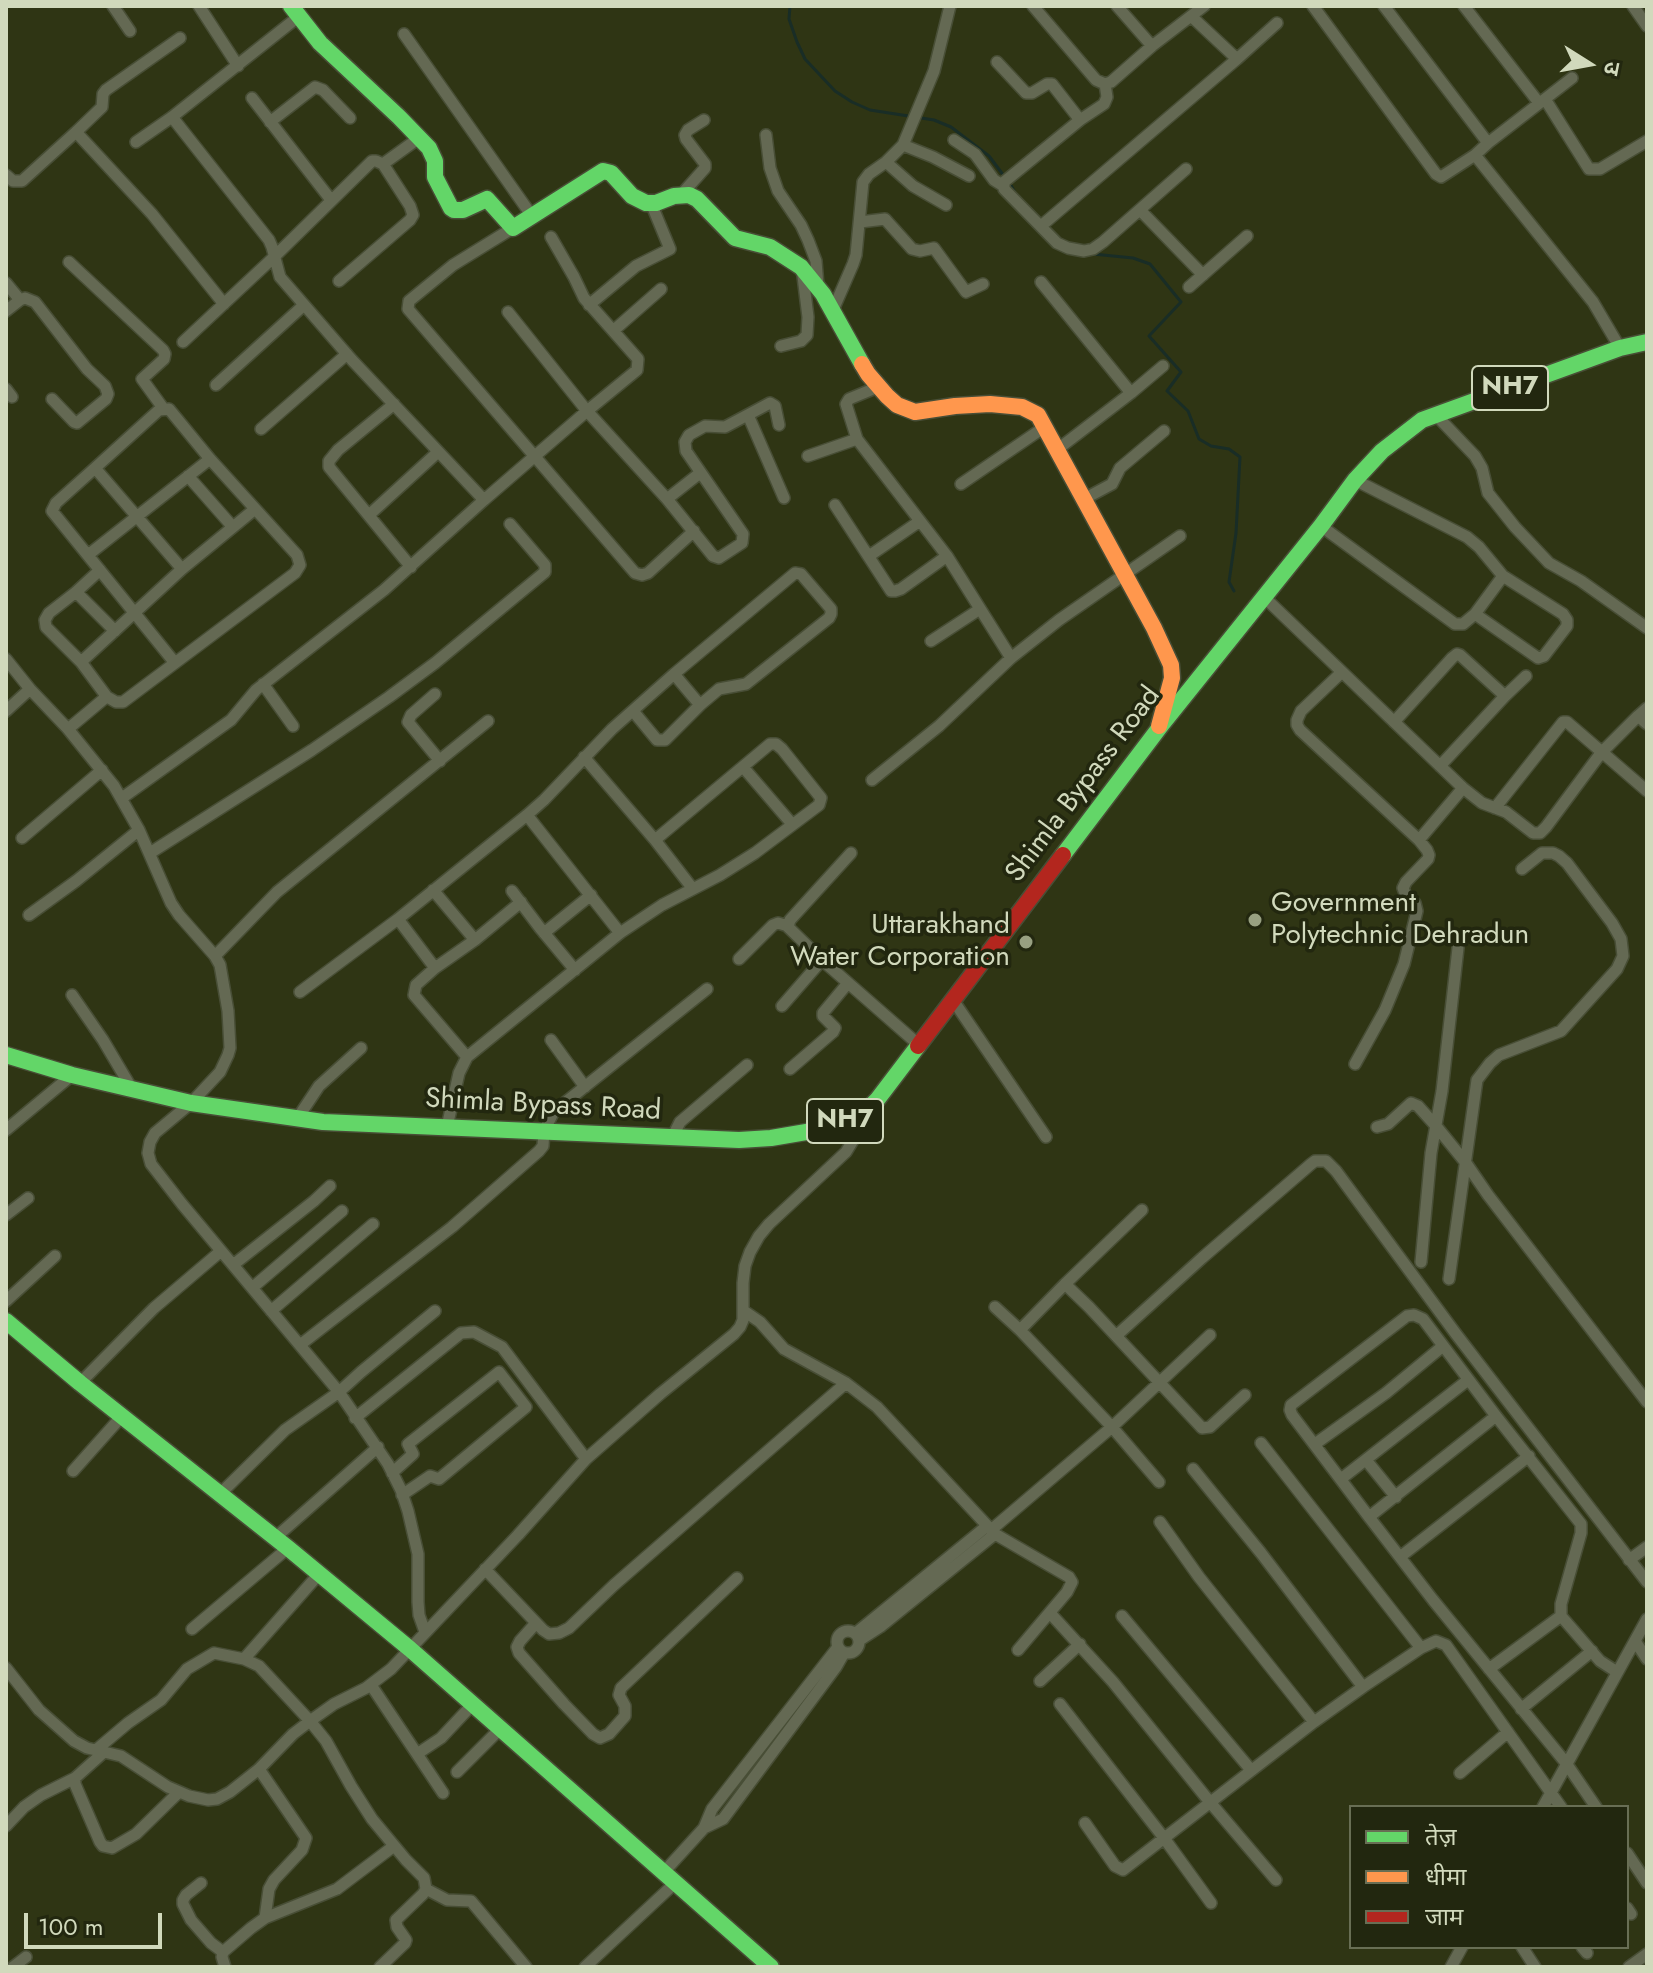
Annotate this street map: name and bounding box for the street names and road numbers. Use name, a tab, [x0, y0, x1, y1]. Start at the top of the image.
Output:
road number: NH7	[1472, 366, 1548, 410]
street label: Shimla Bypass Road	[1000, 681, 1168, 889]
street label: Shimla Bypass Road	[424, 1083, 662, 1129]
road number: NH7	[807, 1099, 883, 1143]

